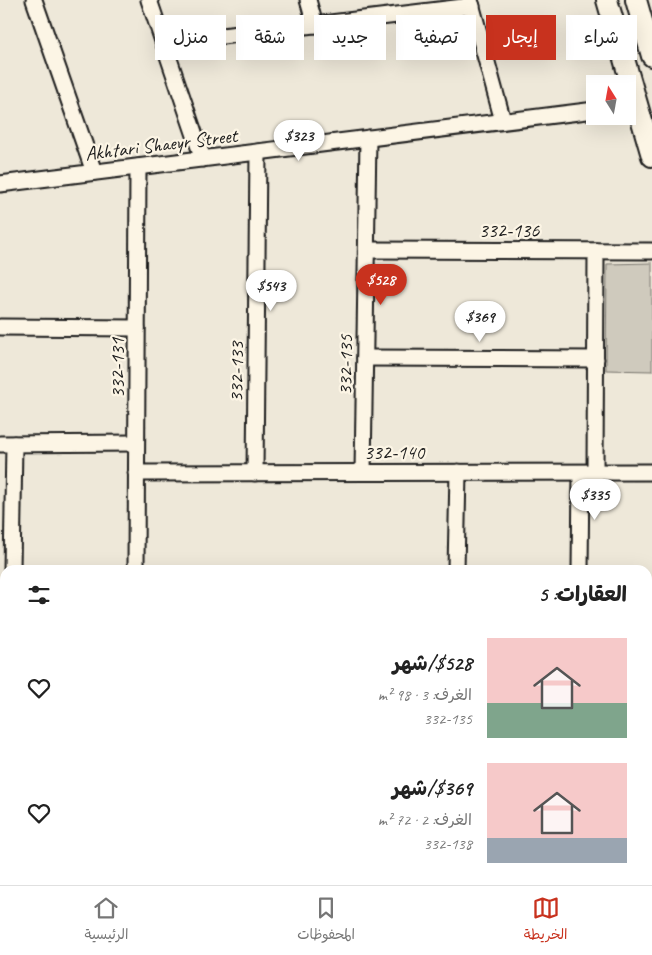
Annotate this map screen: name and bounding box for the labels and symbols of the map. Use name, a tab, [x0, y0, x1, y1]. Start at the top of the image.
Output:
north arrow	[586, 75, 636, 125]
pin: $323	[269, 120, 329, 162]
street label: Akhtari Shaeyr Street	[84, 122, 241, 166]
street label: 332-136	[479, 218, 540, 243]
pin: $528	[351, 264, 411, 306]
pin: $543	[241, 270, 301, 312]
pin: $369	[450, 300, 510, 343]
street label: 332-135	[332, 334, 359, 395]
street label: 332-131	[105, 337, 130, 398]
street label: 332-133	[223, 340, 250, 402]
street label: 332-140	[364, 440, 426, 465]
pin: $335	[565, 478, 625, 521]

